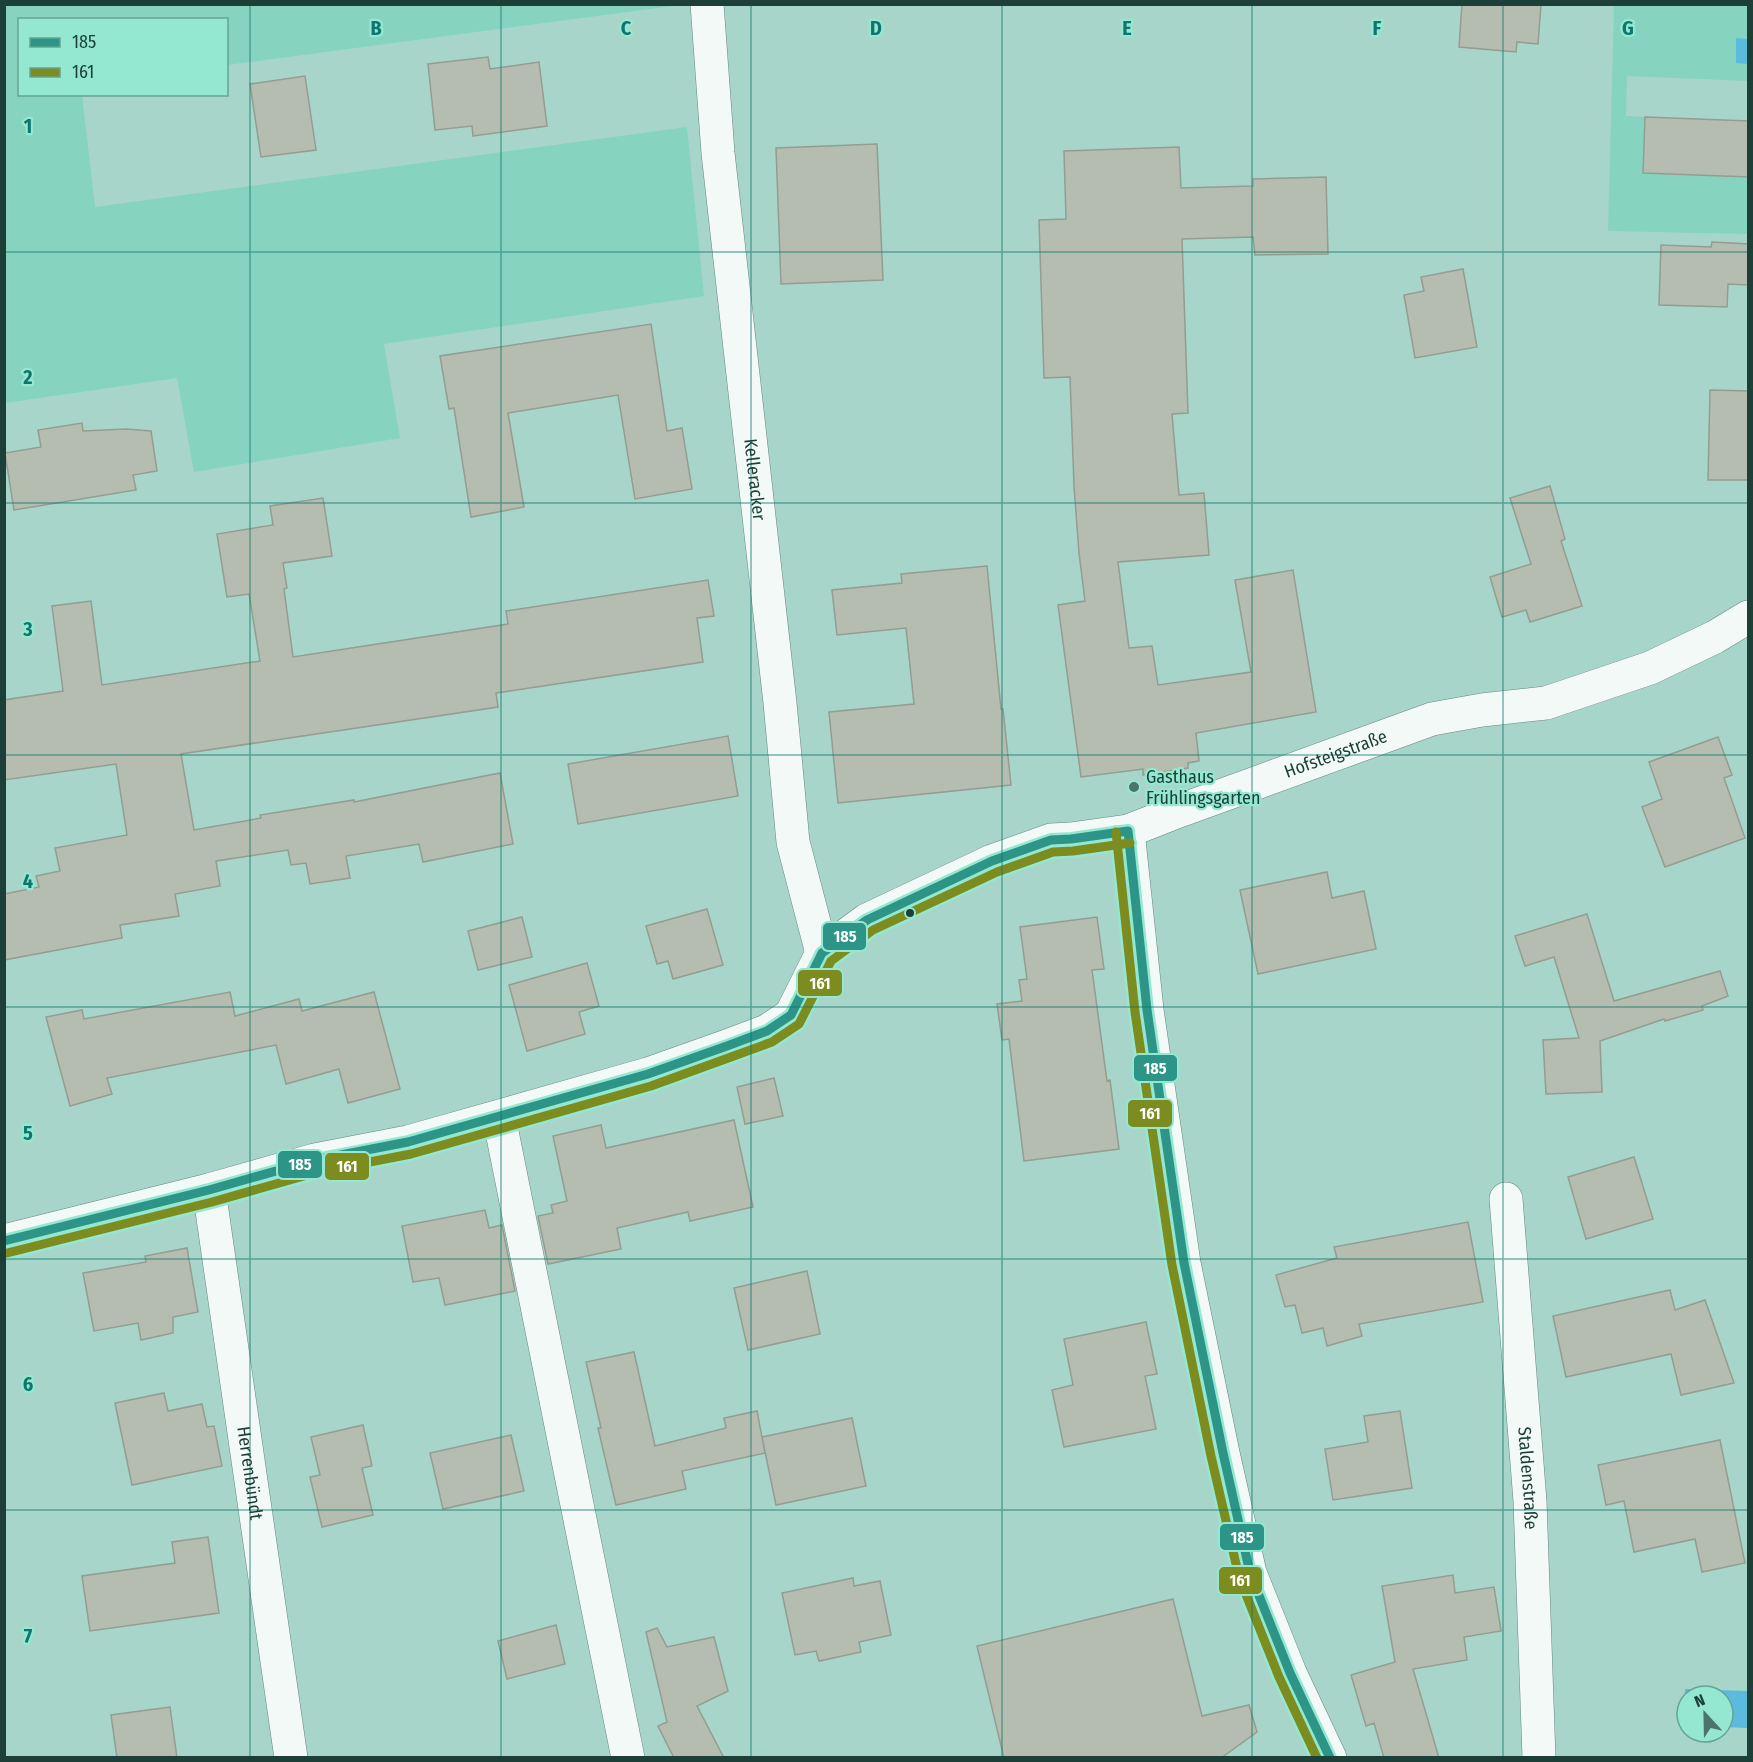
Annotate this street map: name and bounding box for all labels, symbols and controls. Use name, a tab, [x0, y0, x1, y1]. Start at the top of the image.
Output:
text: B	[370, 16, 382, 40]
text: C	[621, 16, 632, 40]
text: D	[870, 16, 882, 40]
text: E	[1122, 16, 1132, 40]
text: F	[1373, 16, 1382, 40]
text: G	[1622, 16, 1634, 40]
legend	[18, 18, 228, 96]
text: 185	[72, 31, 96, 53]
text: 161	[72, 61, 94, 83]
text: 1	[24, 114, 32, 138]
text: 2	[22, 365, 33, 389]
street label: Kelleracker	[739, 437, 770, 522]
text: 3	[22, 617, 33, 641]
street label: Hofsteigstraße	[1281, 725, 1390, 783]
place label: Gasthaus Frühlingsgarten	[1146, 766, 1260, 809]
marker: Gasthaus Frühlingsgarten	[1127, 780, 1141, 794]
text: 4	[23, 869, 33, 893]
unlabelled marker	[904, 907, 916, 919]
line badge: 185	[822, 922, 867, 951]
text: 185	[833, 927, 857, 946]
line badge: 161	[797, 969, 843, 997]
text: 161	[809, 974, 831, 993]
line badge: 185	[1133, 1054, 1178, 1082]
text: 185	[1143, 1059, 1167, 1078]
line badge: 161	[1127, 1099, 1173, 1128]
text: 161	[1139, 1104, 1161, 1123]
text: 5	[23, 1121, 33, 1145]
line badge: 185	[277, 1150, 323, 1179]
line badge: 161	[324, 1152, 370, 1181]
text: 185	[288, 1155, 312, 1174]
text: 161	[336, 1157, 358, 1176]
text: 6	[23, 1372, 33, 1396]
street label: Herrenbündt	[232, 1425, 268, 1521]
street label: Staldenstraße	[1513, 1426, 1542, 1530]
line badge: 185	[1219, 1523, 1265, 1551]
text: 185	[1230, 1528, 1254, 1547]
line badge: 161	[1218, 1566, 1263, 1595]
text: 161	[1229, 1571, 1251, 1590]
text: 7	[24, 1624, 33, 1648]
north arrow	[1675, 1684, 1735, 1744]
text: N	[1692, 1690, 1708, 1711]

